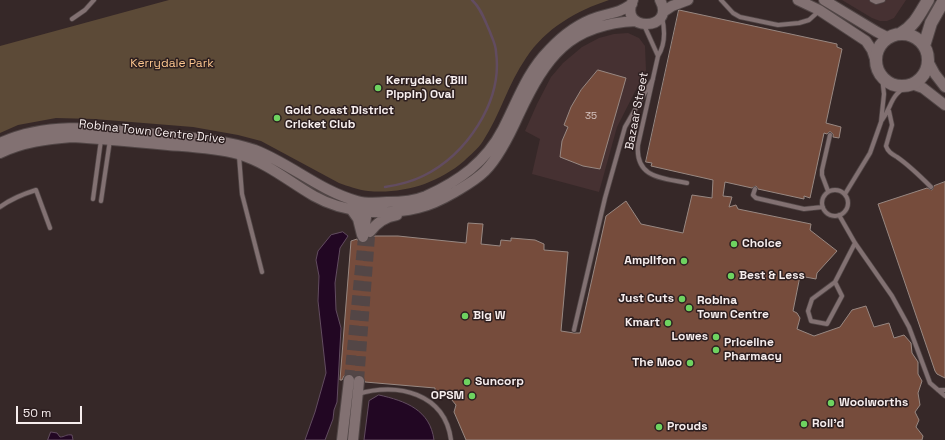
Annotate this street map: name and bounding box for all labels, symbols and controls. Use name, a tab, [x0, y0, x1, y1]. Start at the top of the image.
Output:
park label: Kerrydale Park	[130, 57, 214, 71]
street label: Bazaar Street	[622, 71, 652, 151]
place label: Kerrydale (Bill Pippin) Oval	[386, 74, 467, 102]
marker: Kerrydale (Bill Pippin) Oval	[373, 83, 383, 93]
place label: Gold Coast District Cricket Club	[285, 104, 394, 132]
house number: 35	[585, 110, 597, 122]
marker: Gold Coast District Cricket Club	[272, 113, 282, 123]
street label: Robina Town Centre Drive	[78, 117, 226, 147]
place label: Choice	[742, 237, 782, 251]
marker: Choice	[729, 239, 739, 249]
place label: Amplifon	[624, 254, 676, 268]
marker: Amplifon	[679, 256, 689, 266]
place label: Best & Less	[739, 269, 805, 283]
marker: Best & Less	[726, 271, 736, 281]
place label: Just Cuts	[618, 292, 674, 306]
marker: Just Cuts	[677, 294, 687, 304]
place label: Robina Town Centre	[697, 294, 769, 322]
marker: Robina Town Centre	[684, 303, 694, 313]
place label: Big W	[473, 309, 506, 323]
marker: Big W	[460, 311, 470, 321]
place label: Kmart	[625, 316, 660, 330]
marker: Kmart	[663, 318, 673, 328]
place label: Lowes	[672, 330, 708, 344]
marker: Lowes	[711, 332, 721, 342]
place label: Priceline Pharmacy	[724, 336, 782, 364]
marker: Priceline Pharmacy	[711, 345, 721, 355]
place label: The Moo	[632, 356, 682, 370]
marker: The Moo	[685, 358, 695, 368]
place label: Suncorp	[475, 375, 524, 389]
marker: Suncorp	[462, 377, 472, 387]
place label: OPSM	[431, 389, 464, 403]
marker: OPSM	[467, 391, 477, 401]
place label: Woolworths	[839, 396, 908, 410]
scale bar	[18, 398, 84, 424]
marker: Woolworths	[826, 398, 836, 408]
text: 50 m	[23, 405, 51, 421]
place label: Roll'd	[812, 417, 844, 431]
marker: Roll'd	[799, 419, 809, 429]
place label: Prouds	[667, 420, 707, 434]
marker: Prouds	[654, 422, 664, 432]

